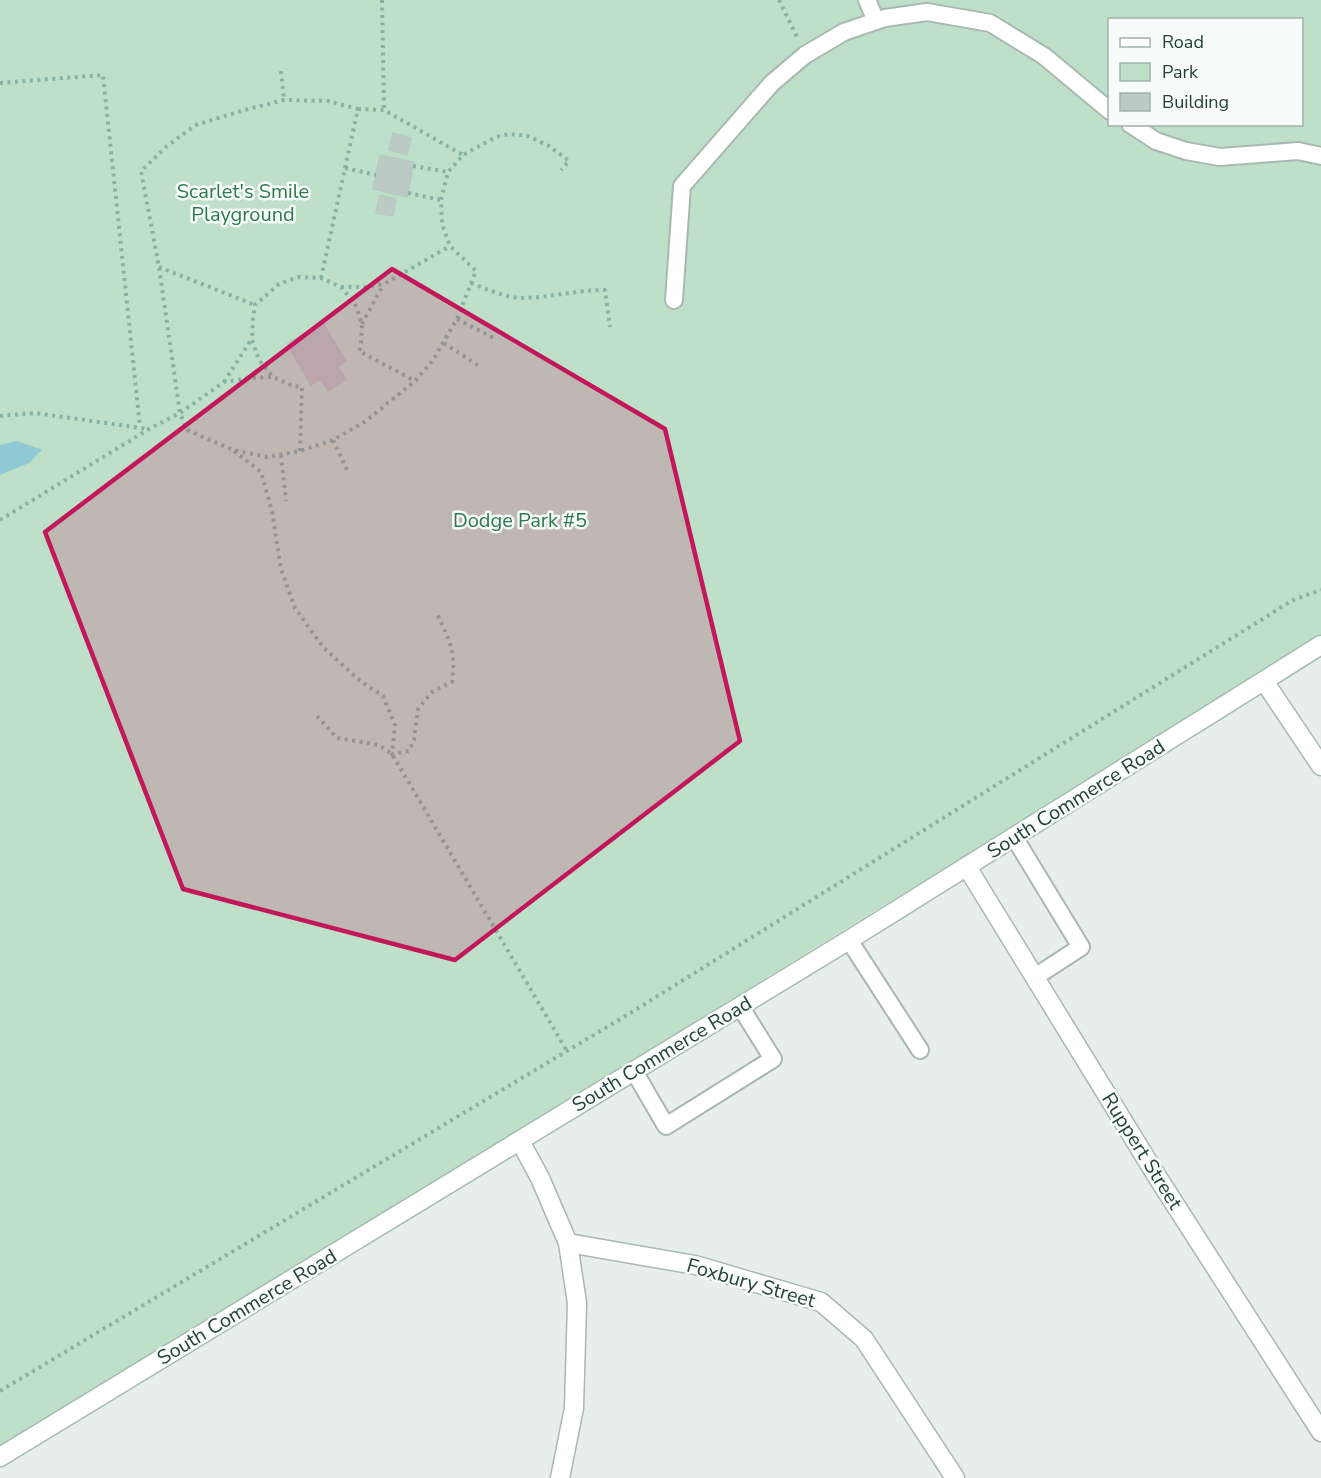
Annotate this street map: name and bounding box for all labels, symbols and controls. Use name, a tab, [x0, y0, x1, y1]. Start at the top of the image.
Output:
legend	[1108, 18, 1303, 126]
text: Road	[1162, 30, 1204, 54]
text: Park	[1162, 60, 1199, 84]
text: Building	[1162, 90, 1229, 114]
park label: Scarlet's Smile Playground	[177, 178, 309, 228]
park label: Dodge Park #5	[453, 507, 587, 534]
street label: South Commerce Road	[982, 733, 1170, 865]
street label: South Commerce Road	[567, 990, 757, 1118]
street label: Ruppert Street	[1095, 1087, 1189, 1215]
street label: South Commerce Road	[152, 1243, 342, 1371]
street label: Foxbury Street	[684, 1252, 819, 1315]

